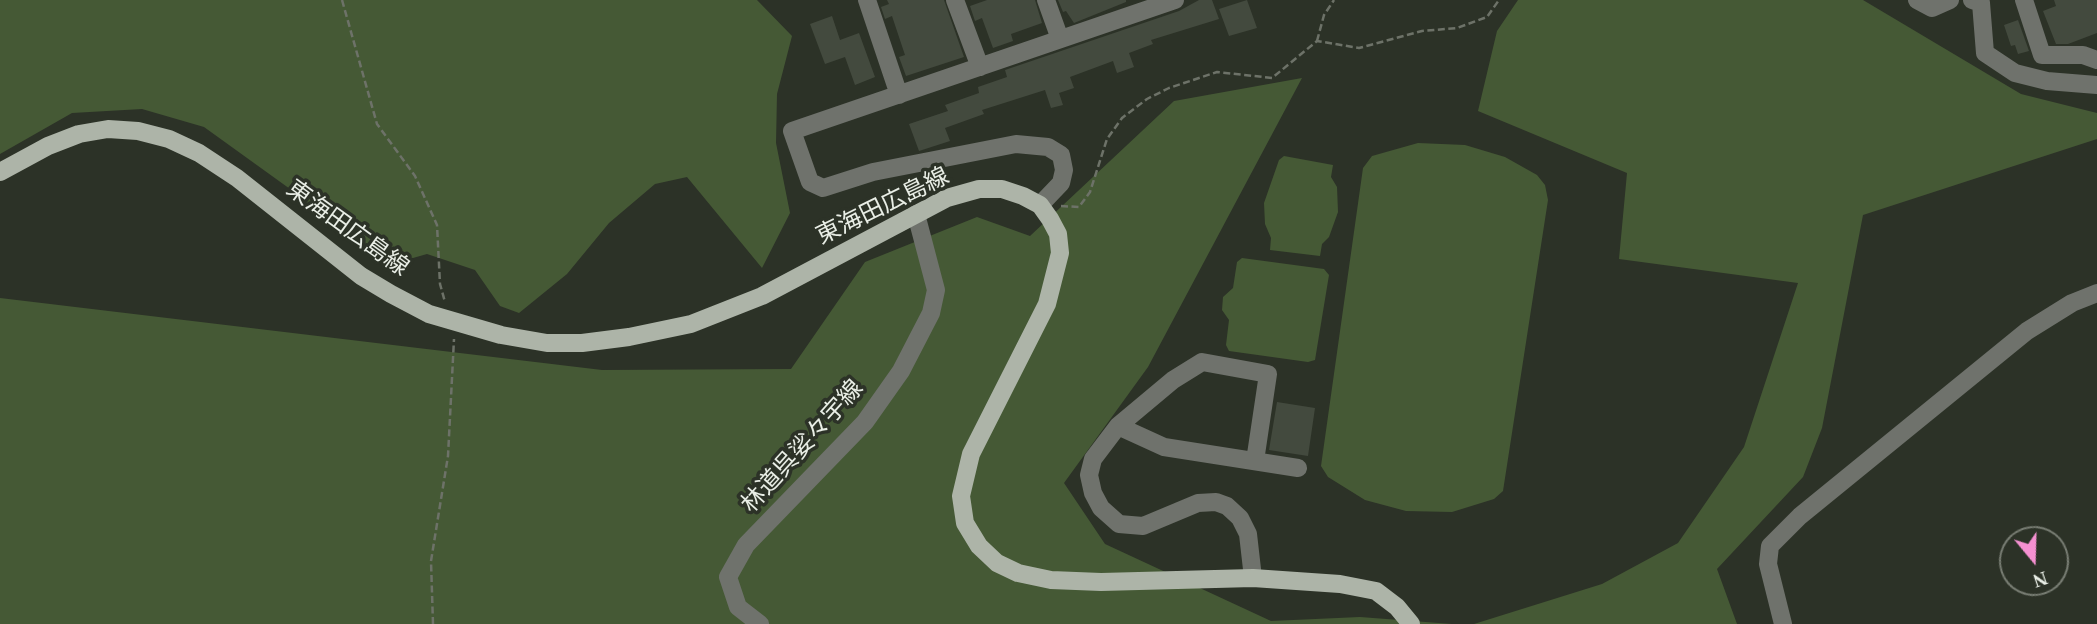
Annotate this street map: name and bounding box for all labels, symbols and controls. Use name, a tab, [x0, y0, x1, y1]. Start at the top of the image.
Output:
street label: 東海田広島線	[812, 162, 954, 252]
street label: 東海田広島線	[280, 175, 414, 283]
street label: 林道呉娑々宇線	[736, 375, 870, 519]
north arrow	[1999, 526, 2069, 596]
text: N	[2030, 567, 2050, 592]

